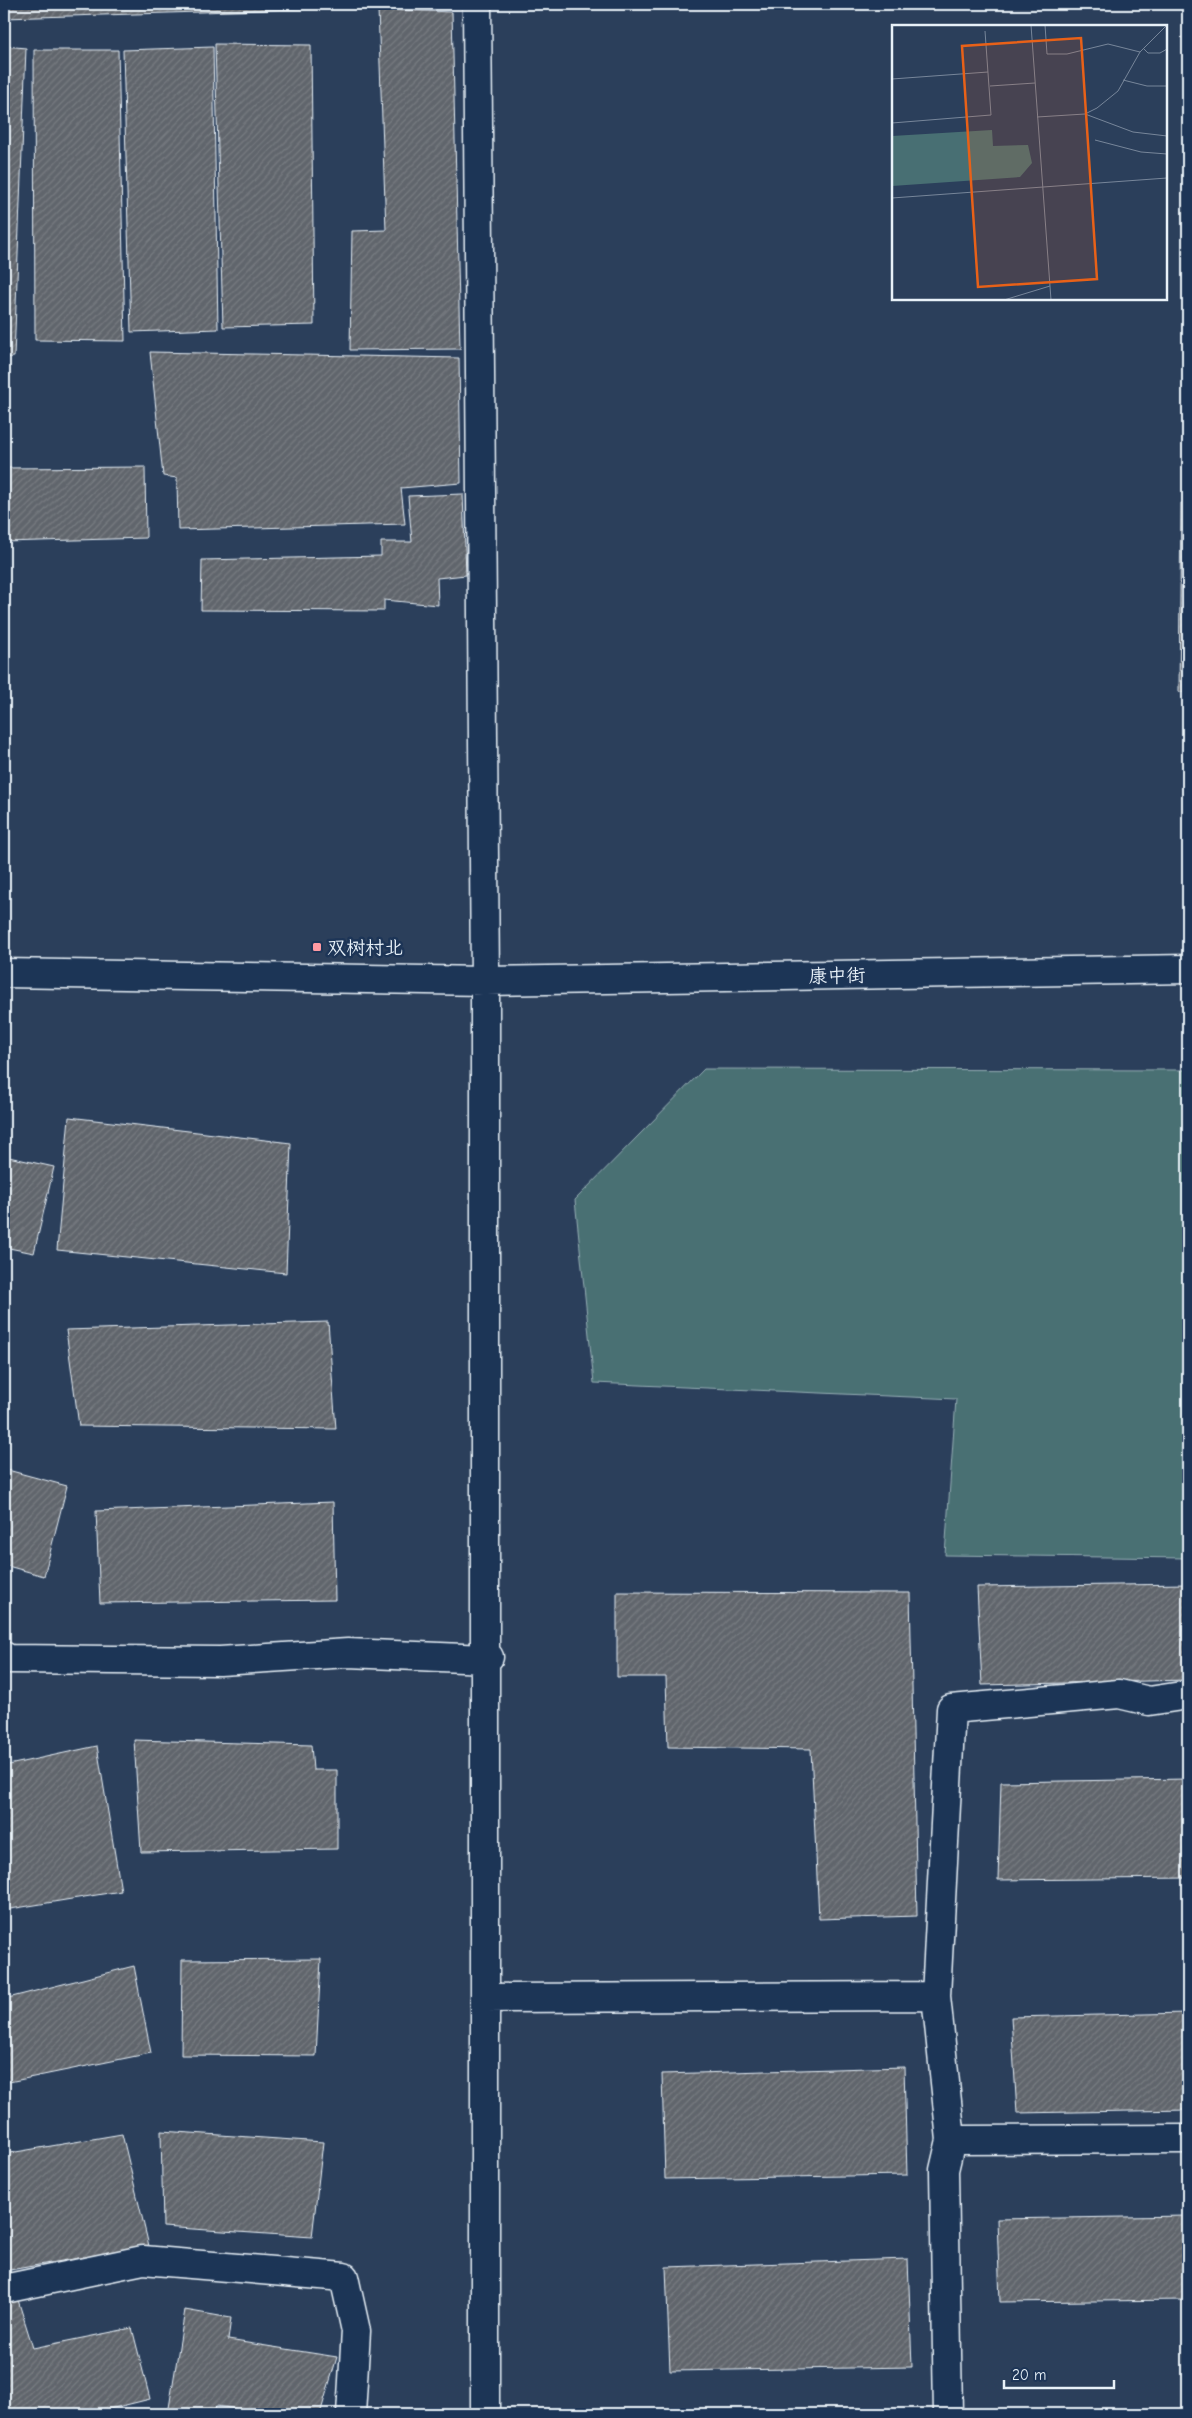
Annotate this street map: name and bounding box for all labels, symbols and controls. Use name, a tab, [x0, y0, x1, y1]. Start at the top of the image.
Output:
inset map	[892, 25, 1167, 300]
place label: 双树村北	[327, 937, 403, 959]
marker: 双树村北	[311, 941, 323, 953]
street label: 康中街	[808, 965, 866, 987]
scale bar	[1004, 2358, 1114, 2390]
text: 20 m	[1012, 2366, 1046, 2384]

